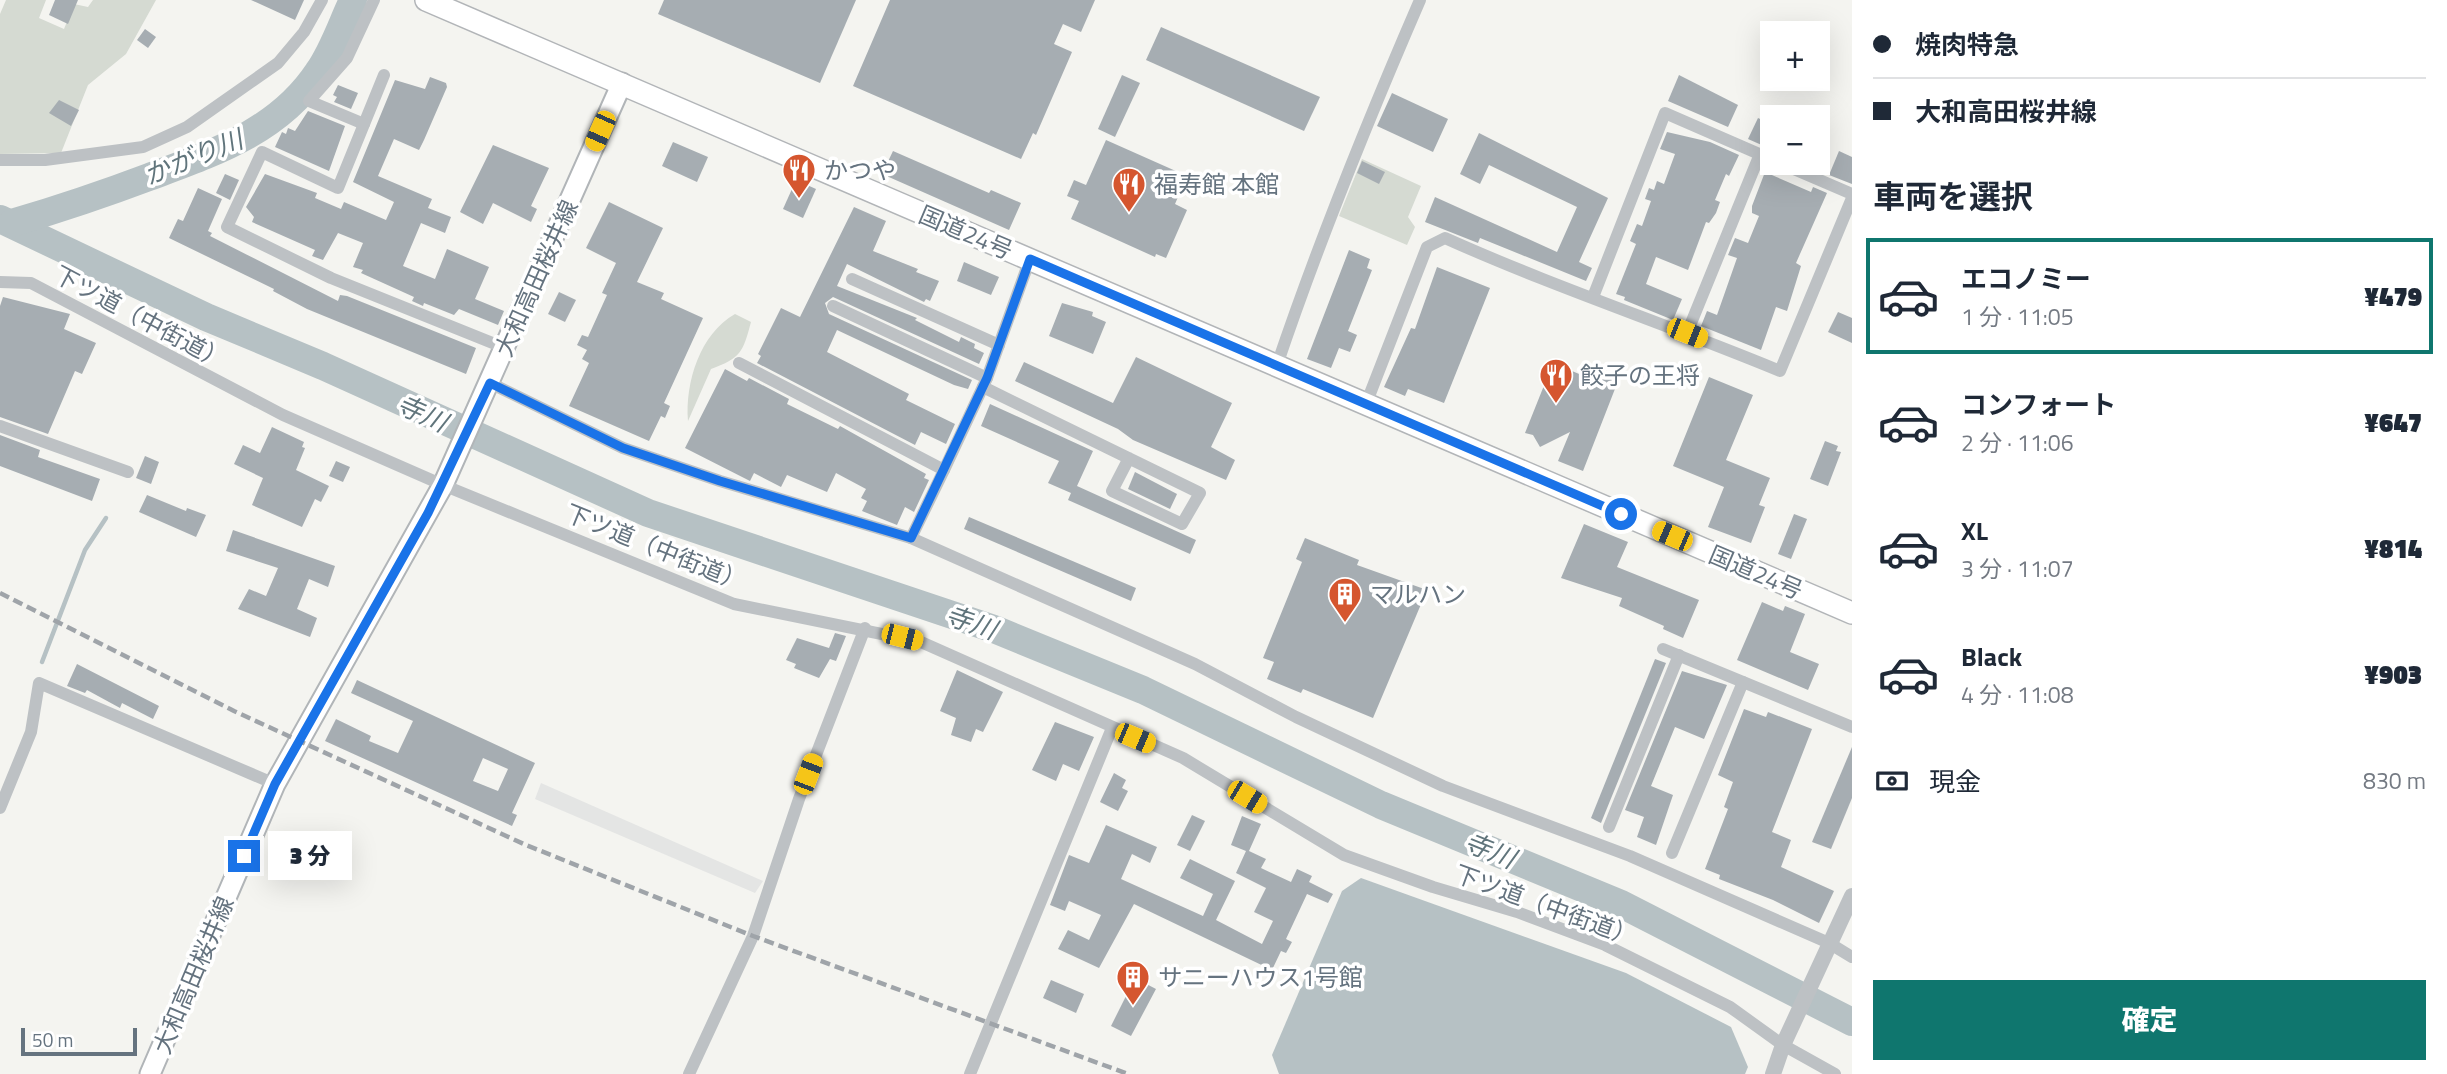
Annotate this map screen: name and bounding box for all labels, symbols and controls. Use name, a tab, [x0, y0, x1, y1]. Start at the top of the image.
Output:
map controls	[1760, 21, 1830, 175]
button: +	[1760, 21, 1830, 91]
text: 焼肉特急	[1915, 25, 2019, 64]
text: 大和高田桜井線	[1915, 92, 2097, 131]
button: −	[1760, 105, 1830, 175]
car	[582, 108, 619, 154]
water label: かがり川	[137, 118, 251, 195]
restaurant icon: かつや	[780, 151, 818, 200]
place label: かつや	[824, 152, 896, 188]
restaurant icon: 福寿館 本館	[1110, 165, 1148, 214]
place label: 福寿館 本館	[1154, 166, 1279, 202]
text: 車両を選択	[1873, 172, 2033, 220]
street label: 大和高田桜井線	[485, 194, 587, 362]
street label: 国道24号	[913, 196, 1019, 268]
street label: 下ツ道（中街道）	[48, 256, 234, 378]
text: エコノミー	[1961, 259, 2091, 298]
icon: car	[1877, 265, 1940, 328]
text: ¥479	[2364, 277, 2422, 316]
text: 1 分 · 11:05	[1961, 299, 2074, 334]
car	[1664, 315, 1711, 351]
restaurant icon: 餃子の王将	[1537, 356, 1575, 405]
place label: 餃子の王将	[1580, 357, 1700, 393]
water label: 寺川	[390, 385, 456, 443]
text: コンフォート	[1961, 385, 2116, 424]
icon: car	[1877, 391, 1940, 454]
text: ¥647	[2364, 403, 2422, 442]
text: 2 分 · 11:06	[1961, 425, 2074, 460]
street label: 下ツ道（中街道）	[560, 494, 752, 600]
route start	[1605, 498, 1637, 530]
text: XL	[1961, 511, 1988, 550]
icon: car	[1877, 517, 1940, 580]
car	[1649, 518, 1696, 554]
text: ¥814	[2364, 529, 2422, 568]
street label: 国道24号	[1703, 536, 1809, 608]
text: 3 分 · 11:07	[1961, 551, 2074, 586]
building icon: マルハン	[1326, 575, 1364, 624]
place label: マルハン	[1370, 576, 1466, 612]
water label: 寺川	[940, 595, 1005, 650]
car	[880, 622, 925, 652]
text: Black	[1961, 637, 2022, 676]
icon: car	[1877, 643, 1940, 706]
text: ¥903	[2364, 655, 2422, 694]
text: 4 分 · 11:08	[1961, 677, 2074, 712]
car	[1112, 720, 1159, 756]
car	[791, 751, 826, 797]
icon: cash	[1873, 762, 1911, 800]
text: 現金	[1929, 762, 1981, 801]
text: 830 m	[2363, 763, 2426, 798]
car	[1224, 777, 1271, 817]
water label: 寺川	[1459, 822, 1524, 879]
callout: 3 分	[268, 832, 352, 880]
text: 3 分	[290, 838, 330, 873]
route end	[228, 840, 260, 872]
street label: 下ツ道（中街道）	[1450, 855, 1642, 955]
street label: 大和高田桜井線	[144, 891, 242, 1059]
building icon: サニーハウス1号館	[1114, 958, 1152, 1007]
place label: サニーハウス1号館	[1158, 959, 1363, 995]
button: 確定	[1873, 980, 2426, 1060]
scale bar	[21, 1025, 136, 1057]
text: 50 m	[32, 1025, 73, 1054]

